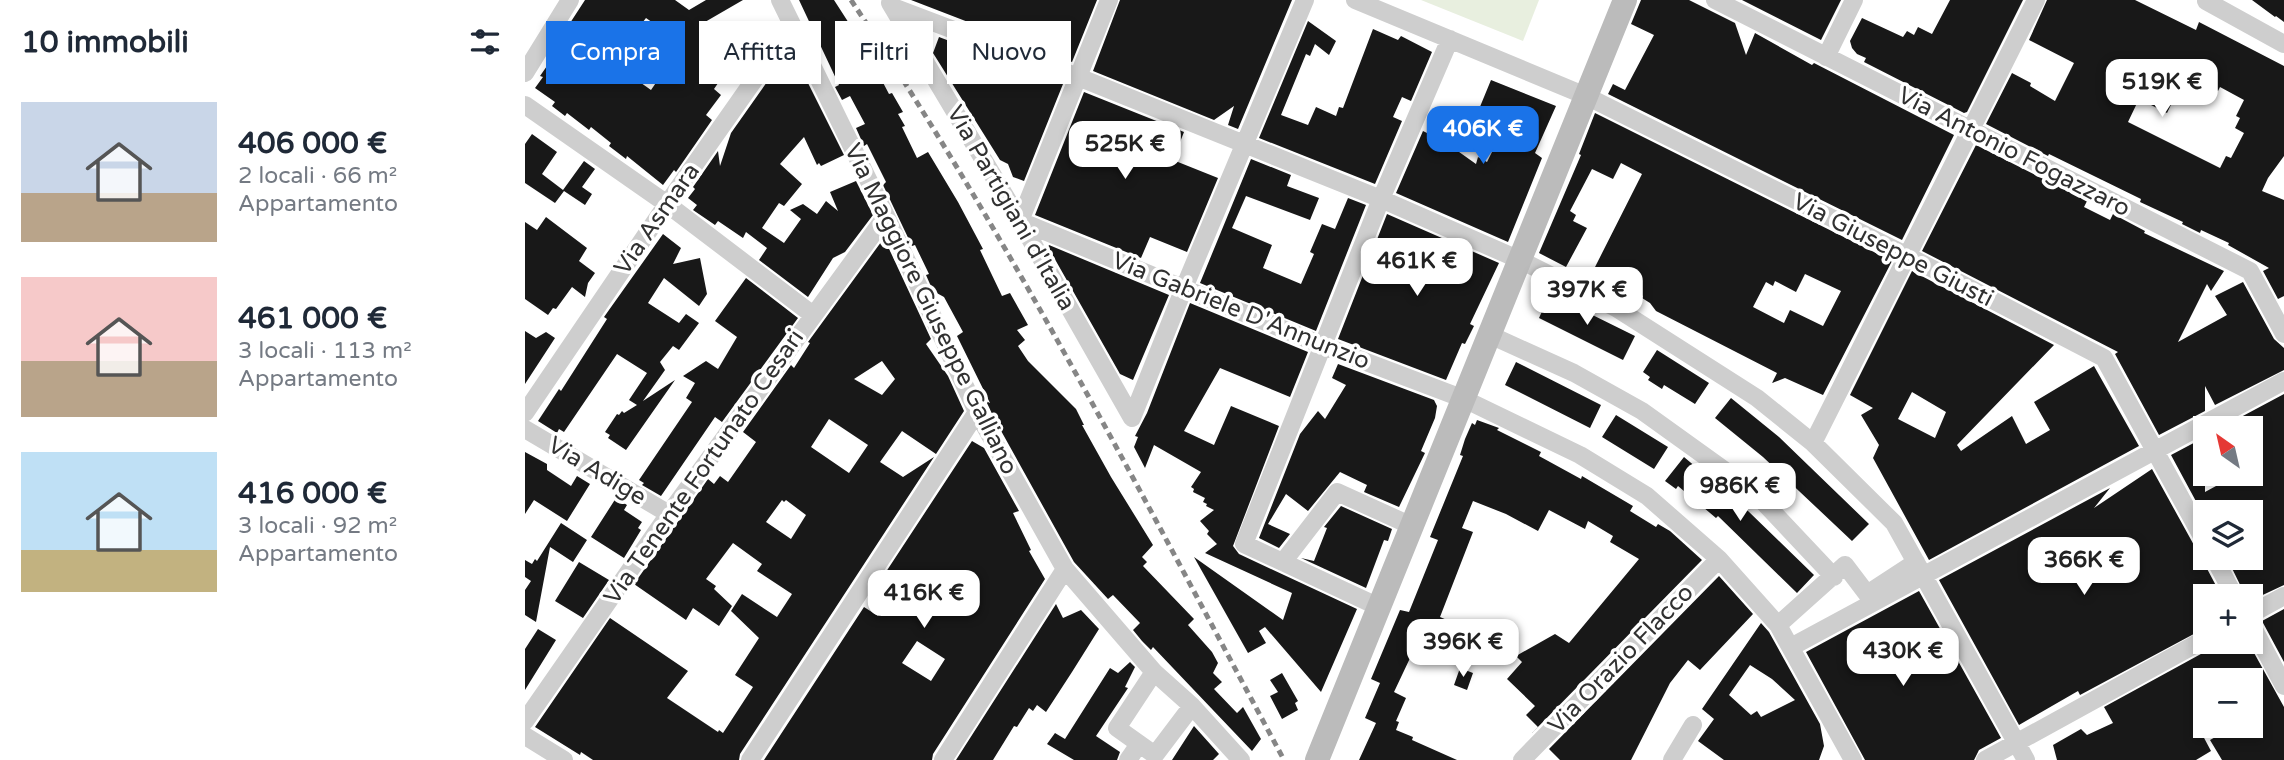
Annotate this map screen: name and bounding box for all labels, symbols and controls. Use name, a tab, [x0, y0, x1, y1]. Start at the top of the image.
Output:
chip: Compra	[546, 21, 685, 84]
chip: Affitta	[699, 21, 821, 84]
chip: Filtri	[835, 21, 933, 84]
chip: Nuovo	[947, 21, 1071, 84]
icon: filters	[466, 23, 504, 61]
text: 10 immobili	[21, 24, 189, 61]
pin: 519K €	[2105, 60, 2219, 119]
text: 519K €	[2122, 68, 2202, 96]
street label: Via Antonio Fogazzaro	[1893, 81, 2135, 223]
street label: Via Partigiani d'Italia	[940, 100, 1082, 316]
pin: 406K €	[1426, 106, 1540, 166]
text: 406K €	[1443, 115, 1523, 143]
pin: 525K €	[1068, 122, 1182, 181]
text: 406 000 €	[238, 125, 387, 162]
icon: home	[77, 130, 161, 214]
text: 525K €	[1085, 130, 1165, 158]
street label: Via Maggiore Giuseppe Galliano	[838, 139, 1024, 479]
street label: Via Asmara	[608, 158, 706, 280]
text: 2 locali · 66 m²	[238, 162, 397, 190]
street label: Via Giuseppe Giusti	[1788, 187, 1998, 313]
text: Appartamento	[238, 190, 398, 218]
pin: 461K €	[1360, 238, 1474, 298]
street label: Via Gabriele D'Annunzio	[1108, 246, 1374, 376]
text: 461K €	[1377, 247, 1457, 275]
pin: 397K €	[1530, 268, 1644, 327]
text: 397K €	[1547, 276, 1627, 304]
text: 461 000 €	[238, 300, 387, 337]
icon: home	[77, 305, 161, 389]
street label: Via Tenente Fortunato Cesari	[598, 324, 810, 610]
text: 3 locali · 113 m²	[238, 337, 412, 365]
text: Appartamento	[238, 365, 398, 393]
north arrow	[2193, 416, 2263, 486]
map controls	[2193, 416, 2263, 738]
street label: Via Adige	[543, 430, 651, 512]
pin: 986K €	[1683, 463, 1797, 523]
text: 986K €	[1700, 472, 1780, 500]
text: 416 000 €	[238, 475, 387, 512]
icon: home	[77, 480, 161, 564]
button: layers	[2193, 500, 2263, 570]
text: 3 locali · 92 m²	[238, 512, 397, 540]
pin: 366K €	[2027, 538, 2141, 597]
text: Appartamento	[238, 540, 398, 568]
text: 366K €	[2044, 546, 2124, 574]
pin: 416K €	[867, 570, 981, 630]
street label: Via Orazio Flacco	[1542, 578, 1700, 740]
text: 416K €	[884, 579, 964, 607]
button: +	[2193, 584, 2263, 654]
pin: 396K €	[1406, 620, 1520, 679]
text: 396K €	[1423, 628, 1503, 656]
pin: 430K €	[1846, 628, 1960, 688]
text: 430K €	[1863, 637, 1943, 665]
button: −	[2193, 668, 2263, 738]

